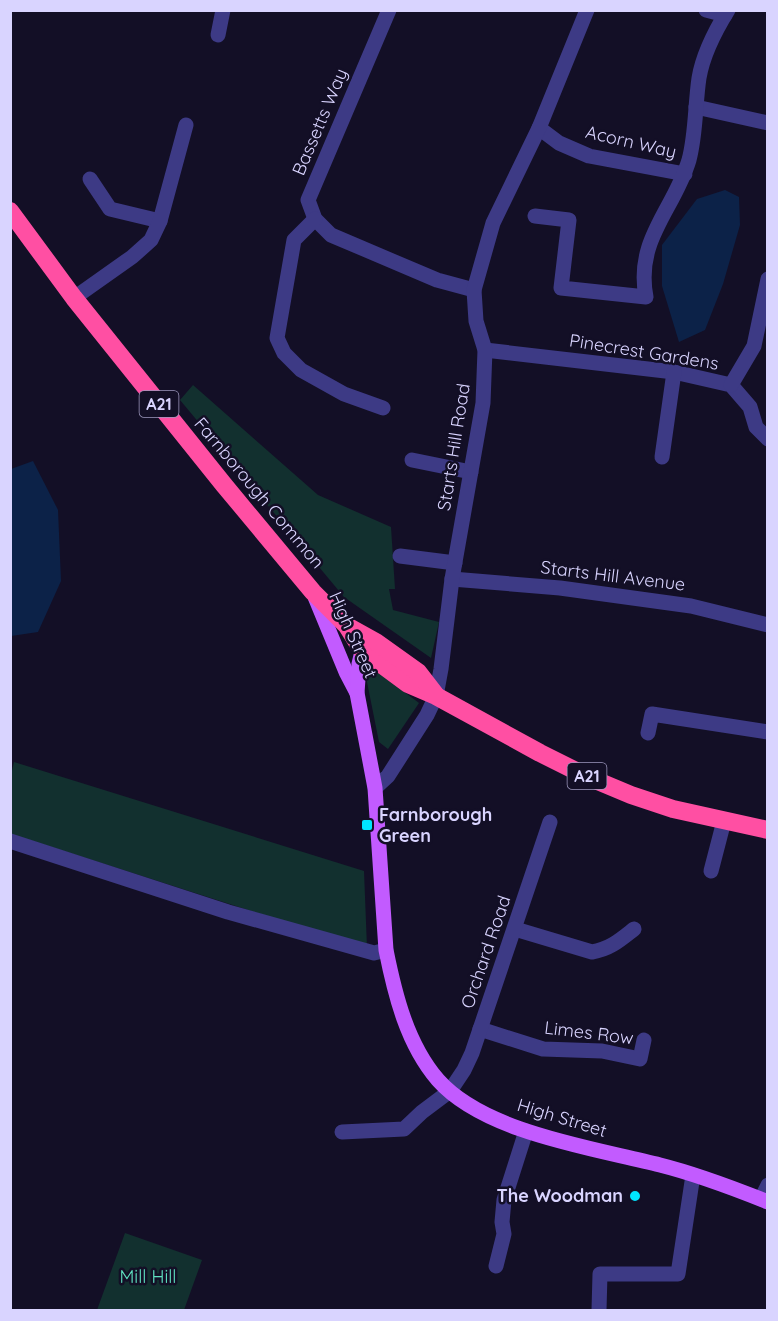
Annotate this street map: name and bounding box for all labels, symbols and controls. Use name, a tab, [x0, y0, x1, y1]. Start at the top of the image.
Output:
street label: Bassetts Way	[287, 65, 352, 179]
street label: Acorn Way	[583, 120, 679, 163]
street label: Pinecrest Gardens	[568, 328, 720, 375]
street label: Starts Hill Road	[432, 382, 475, 512]
road number: A21	[140, 391, 178, 417]
street label: Farnborough Common	[189, 412, 329, 573]
street label: Starts Hill Avenue	[539, 555, 687, 596]
street label: High Street	[324, 588, 383, 682]
road number: A21	[568, 763, 606, 789]
place label: Farnborough Green	[379, 803, 492, 847]
marker: Farnborough Green	[360, 818, 374, 832]
street label: Orchard Road	[455, 892, 516, 1011]
street label: Limes Row	[543, 1016, 635, 1049]
street label: High Street	[515, 1093, 610, 1142]
place label: The Woodman	[496, 1184, 623, 1207]
marker: The Woodman	[628, 1189, 642, 1203]
park label: Mill Hill	[119, 1265, 177, 1288]

